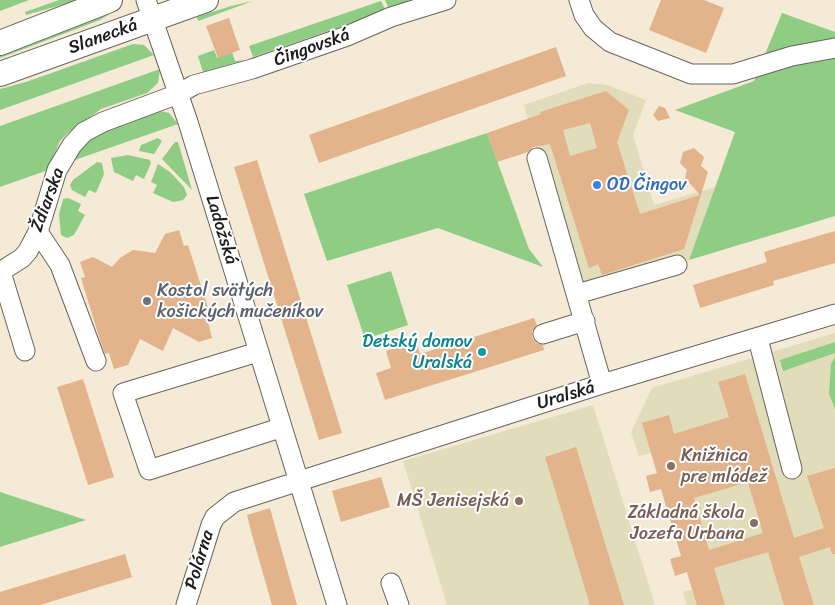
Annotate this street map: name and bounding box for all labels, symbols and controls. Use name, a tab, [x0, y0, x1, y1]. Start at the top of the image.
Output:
street label: Slanecká	[65, 15, 141, 59]
street label: Čingovská	[271, 24, 353, 72]
street label: Ždiarska	[26, 165, 70, 235]
place label: OD Čingov	[607, 174, 687, 196]
marker: OD Čingov	[591, 179, 603, 191]
street label: Ladožská	[200, 193, 242, 267]
place label: Kostol svätých košických mučeníkov	[157, 280, 323, 322]
marker: Kostol svätých košických mučeníkov	[141, 295, 153, 307]
place label: Detský domov Uralská	[362, 331, 472, 374]
marker: Detský domov Uralská	[476, 346, 488, 358]
street label: Uralská	[534, 377, 598, 415]
place label: Knižnica pre mládež	[681, 445, 767, 488]
marker: Knižnica pre mládež	[665, 460, 677, 472]
place label: MŠ Jenisejská	[397, 490, 509, 512]
marker: MŠ Jenisejská	[513, 495, 525, 507]
place label: Základná škola Jozefa Urbana	[627, 502, 744, 544]
marker: Základná škola Jozefa Urbana	[748, 517, 760, 529]
street label: Polárna	[181, 528, 219, 592]

